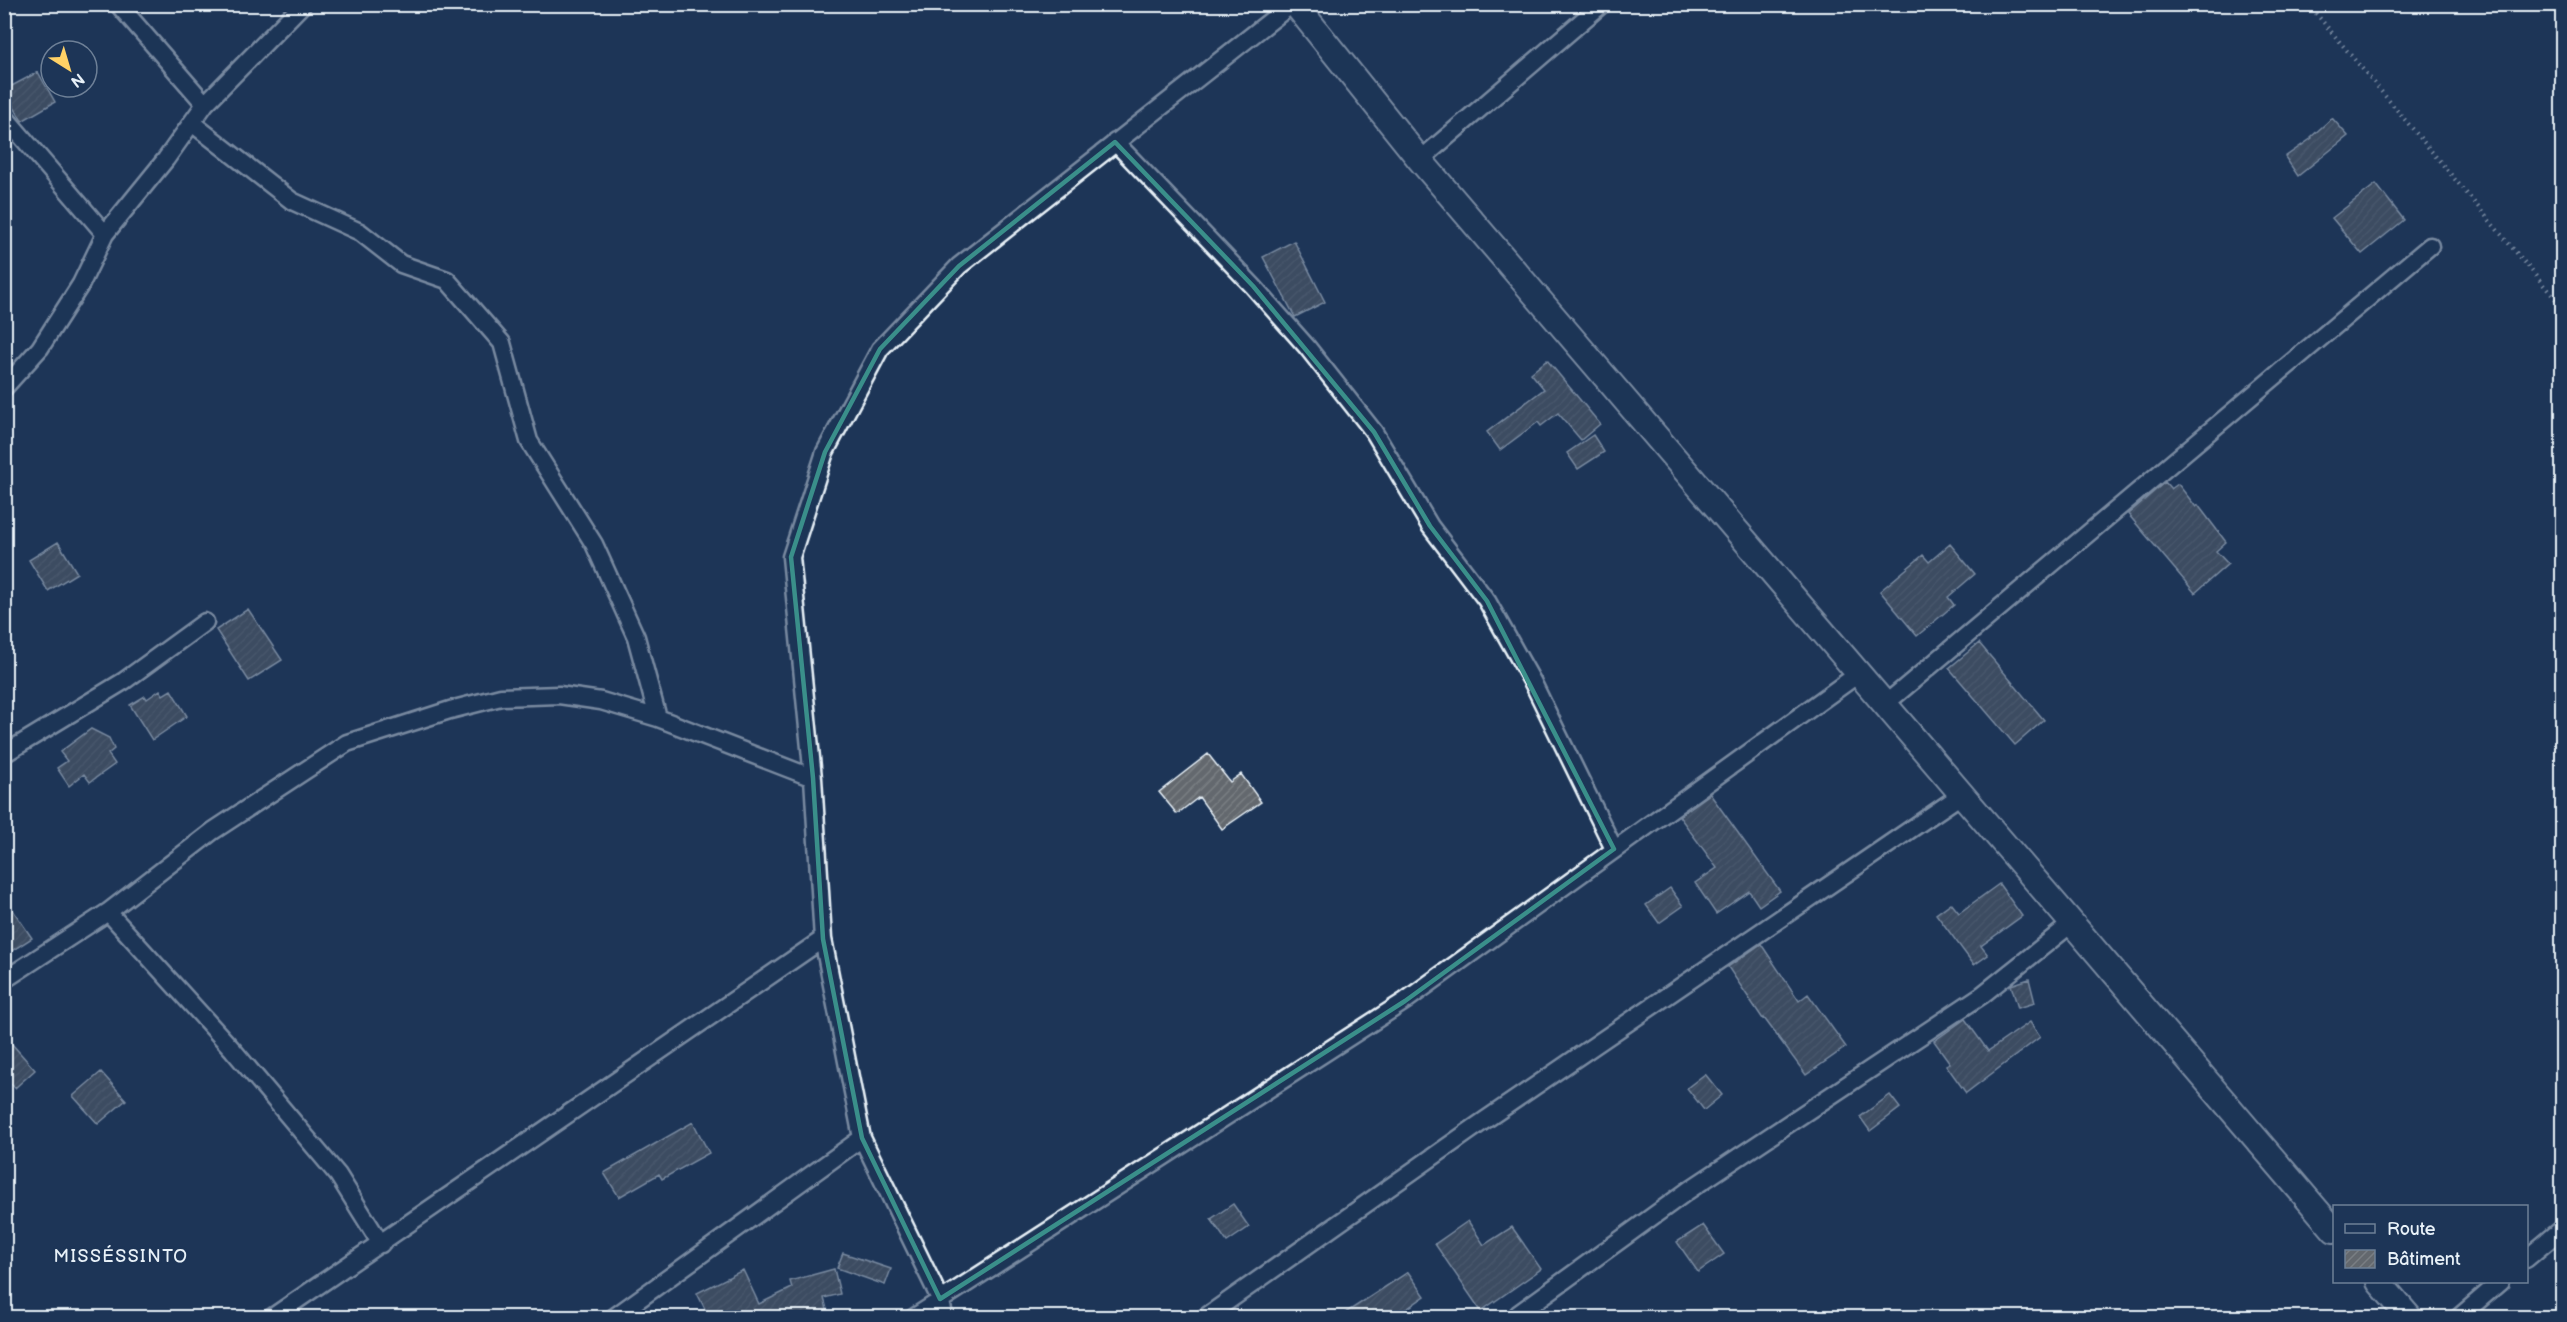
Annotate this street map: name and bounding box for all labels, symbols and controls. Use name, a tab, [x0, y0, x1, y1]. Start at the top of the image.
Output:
north arrow	[39, 39, 99, 99]
text: N	[67, 69, 88, 91]
legend	[2333, 1205, 2528, 1283]
text: Route	[2387, 1219, 2436, 1240]
district label: MISSÉSSINTO	[53, 1244, 189, 1267]
text: Bâtiment	[2387, 1249, 2461, 1270]

